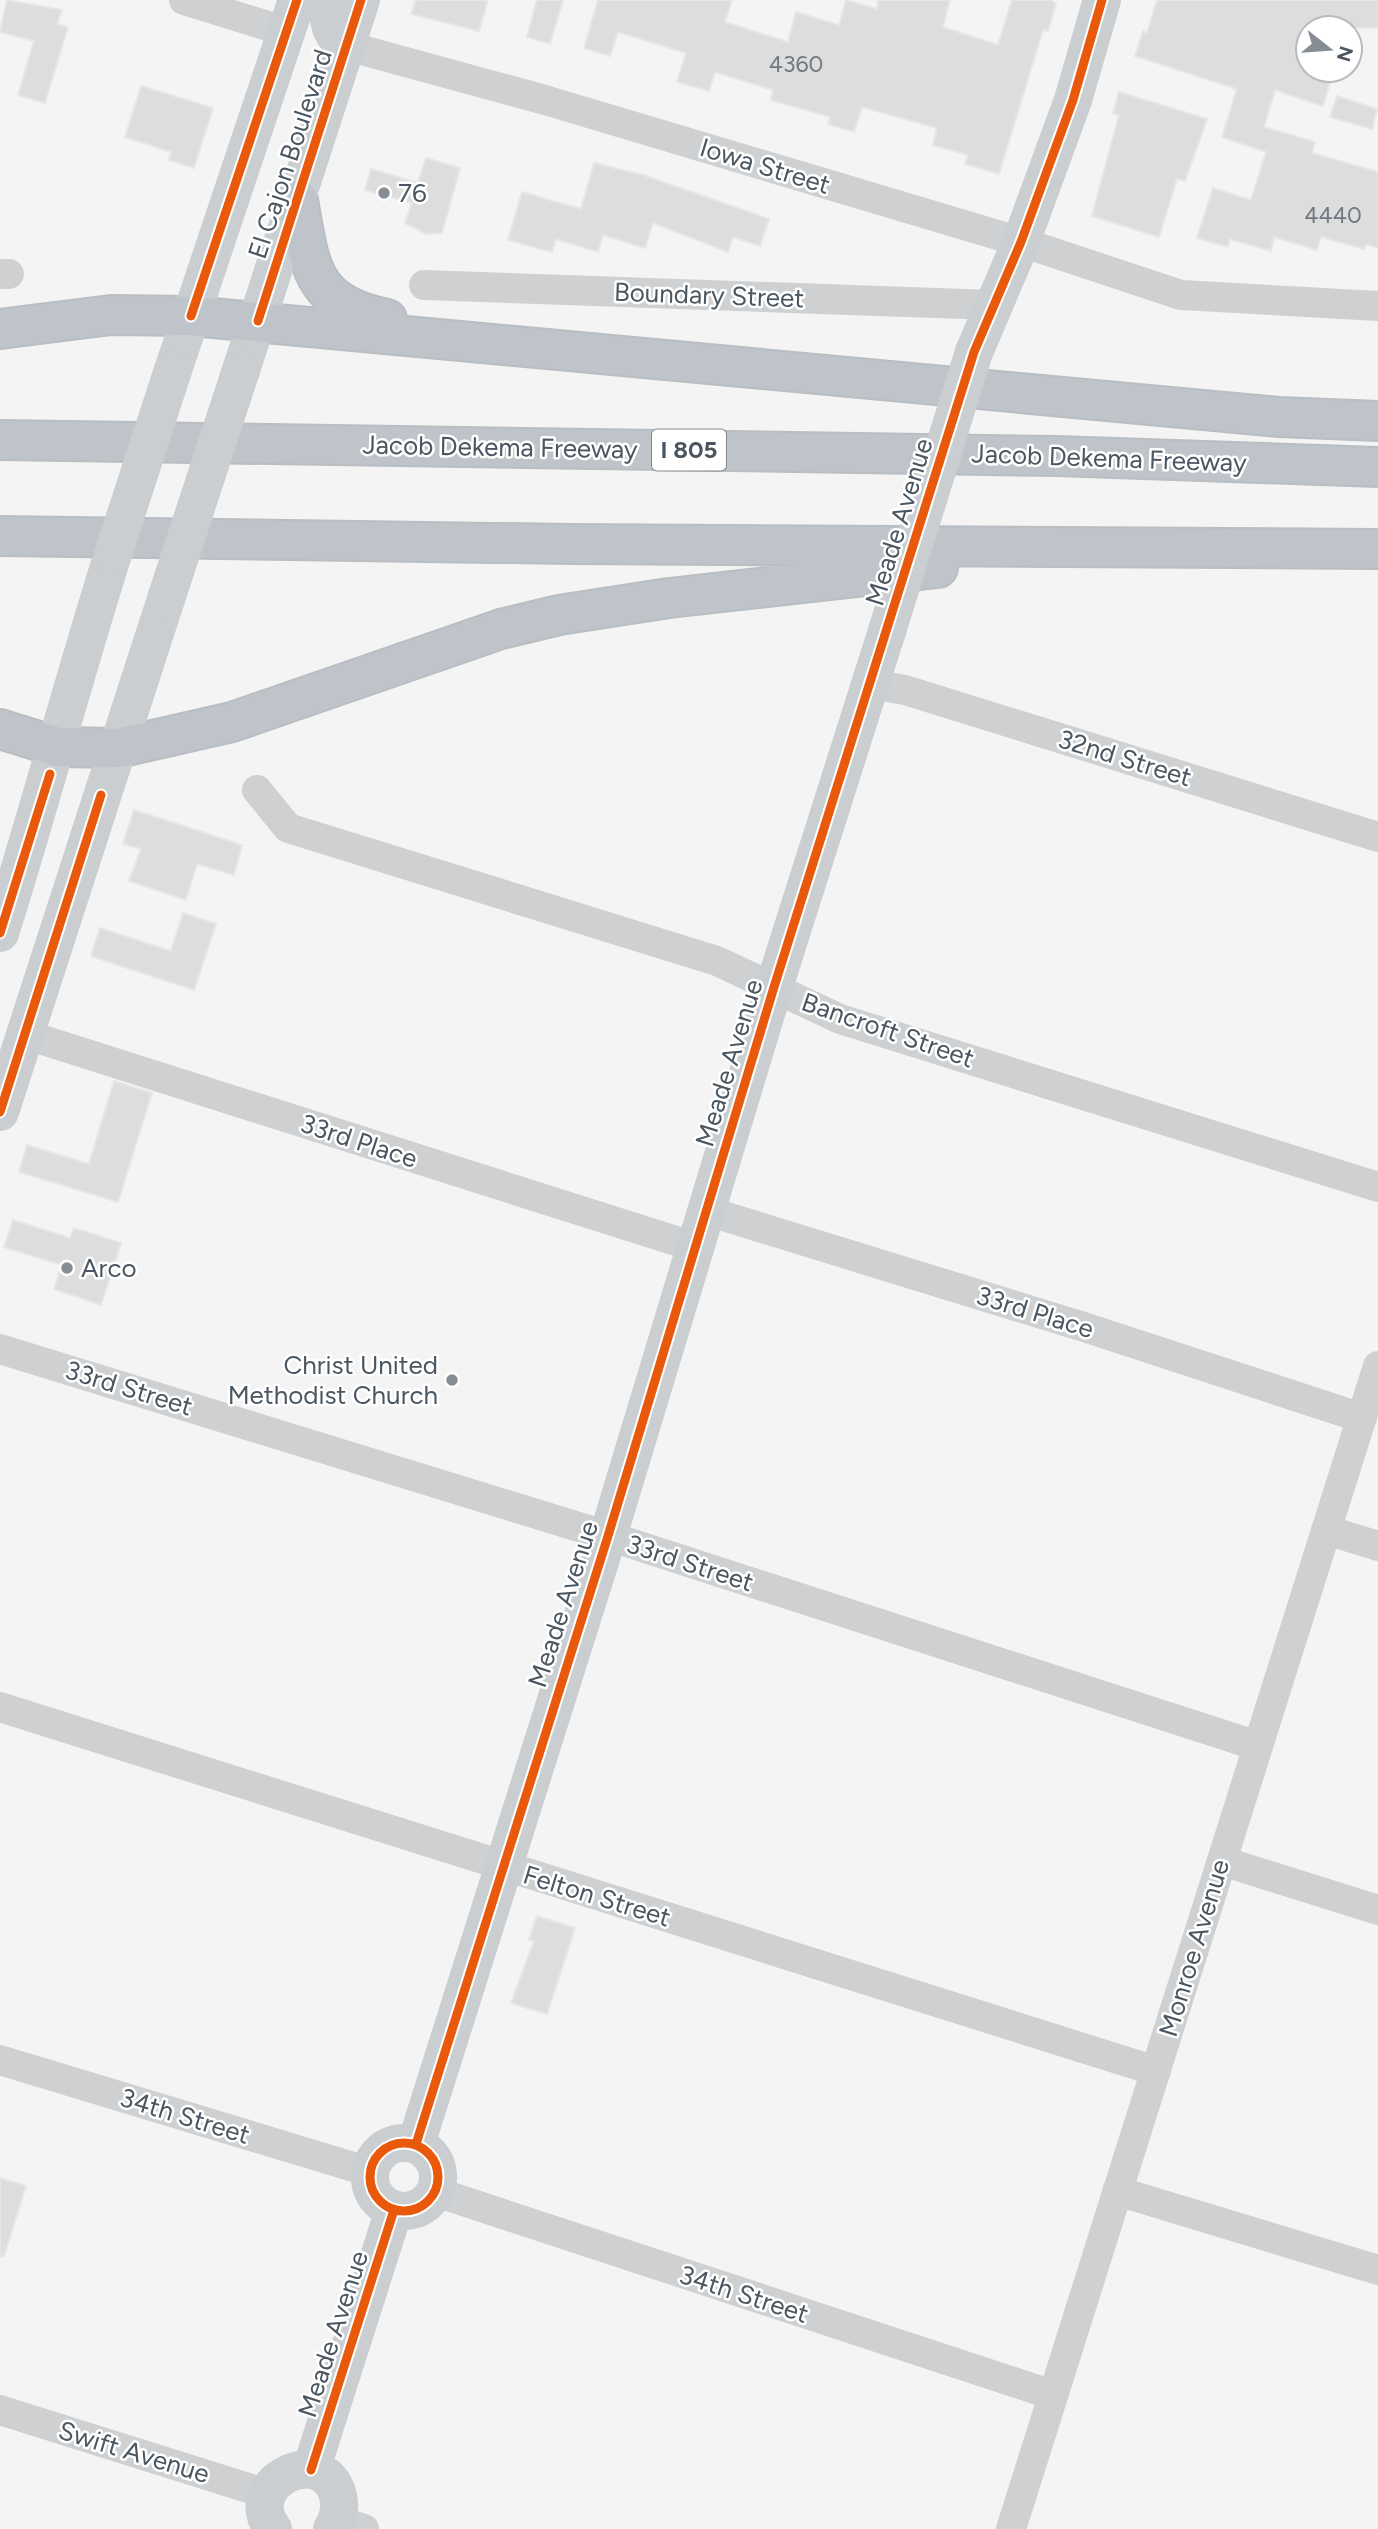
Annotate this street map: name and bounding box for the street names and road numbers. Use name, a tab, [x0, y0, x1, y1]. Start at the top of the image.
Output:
street label: El Cajon Boulevard	[241, 45, 339, 263]
street label: Iowa Street	[696, 131, 834, 201]
street label: Boundary Street	[613, 276, 805, 314]
street label: Jacob Dekema Freeway	[362, 429, 638, 465]
road number: I 805	[652, 430, 726, 471]
street label: Meade Avenue	[858, 434, 940, 610]
street label: Jacob Dekema Freeway	[971, 437, 1247, 479]
street label: 32nd Street	[1055, 723, 1196, 793]
street label: Meade Avenue	[688, 975, 770, 1151]
street label: Bancroft Street	[798, 986, 979, 1075]
street label: 33rd Place	[297, 1107, 421, 1175]
street label: 33rd Place	[972, 1279, 1098, 1345]
street label: 33rd Street	[61, 1353, 197, 1423]
street label: Meade Avenue	[521, 1517, 605, 1691]
street label: 33rd Street	[623, 1527, 758, 1599]
street label: Monroe Avenue	[1152, 1855, 1236, 2041]
street label: Felton Street	[519, 1858, 675, 1934]
street label: 34th Street	[116, 2081, 254, 2151]
street label: Meade Avenue	[291, 2247, 375, 2421]
street label: 34th Street	[675, 2258, 813, 2330]
street label: Swift Avenue	[55, 2414, 213, 2490]

